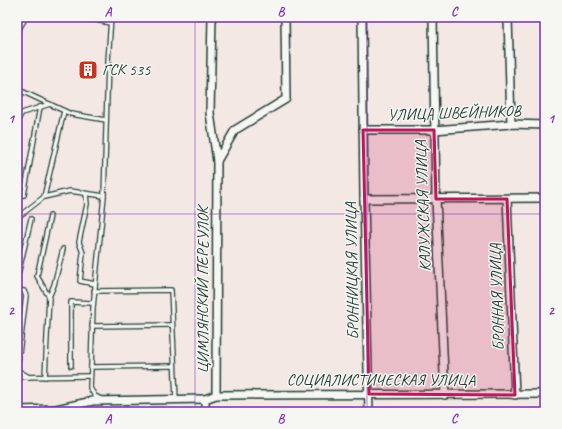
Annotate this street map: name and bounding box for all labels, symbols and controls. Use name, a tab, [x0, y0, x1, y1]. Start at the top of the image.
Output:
text: A	[105, 4, 113, 20]
text: B	[278, 4, 286, 20]
text: C	[451, 4, 459, 20]
building icon: ГСК 535	[77, 59, 99, 81]
place label: ГСК 535	[102, 60, 151, 80]
street label: УЛИЦА ШВЕЙНИКОВ	[387, 101, 523, 125]
text: 1	[8, 111, 16, 127]
text: 1	[548, 111, 556, 127]
street label: КАЛУЖСКАЯ УЛИЦА	[411, 139, 435, 272]
street label: БРОННИЦКАЯ УЛИЦА	[341, 201, 363, 340]
street label: ЦИМЛЯНСКИЙ ПЕРЕУЛОК	[193, 203, 213, 374]
street label: БРОННАЯ УЛИЦА	[485, 242, 509, 351]
text: 2	[8, 303, 15, 319]
text: 2	[548, 303, 555, 319]
street label: СОЦИАЛИСТИЧЕСКАЯ УЛИЦА	[287, 370, 476, 390]
text: A	[105, 411, 113, 427]
text: B	[278, 411, 286, 427]
text: C	[451, 411, 459, 427]

